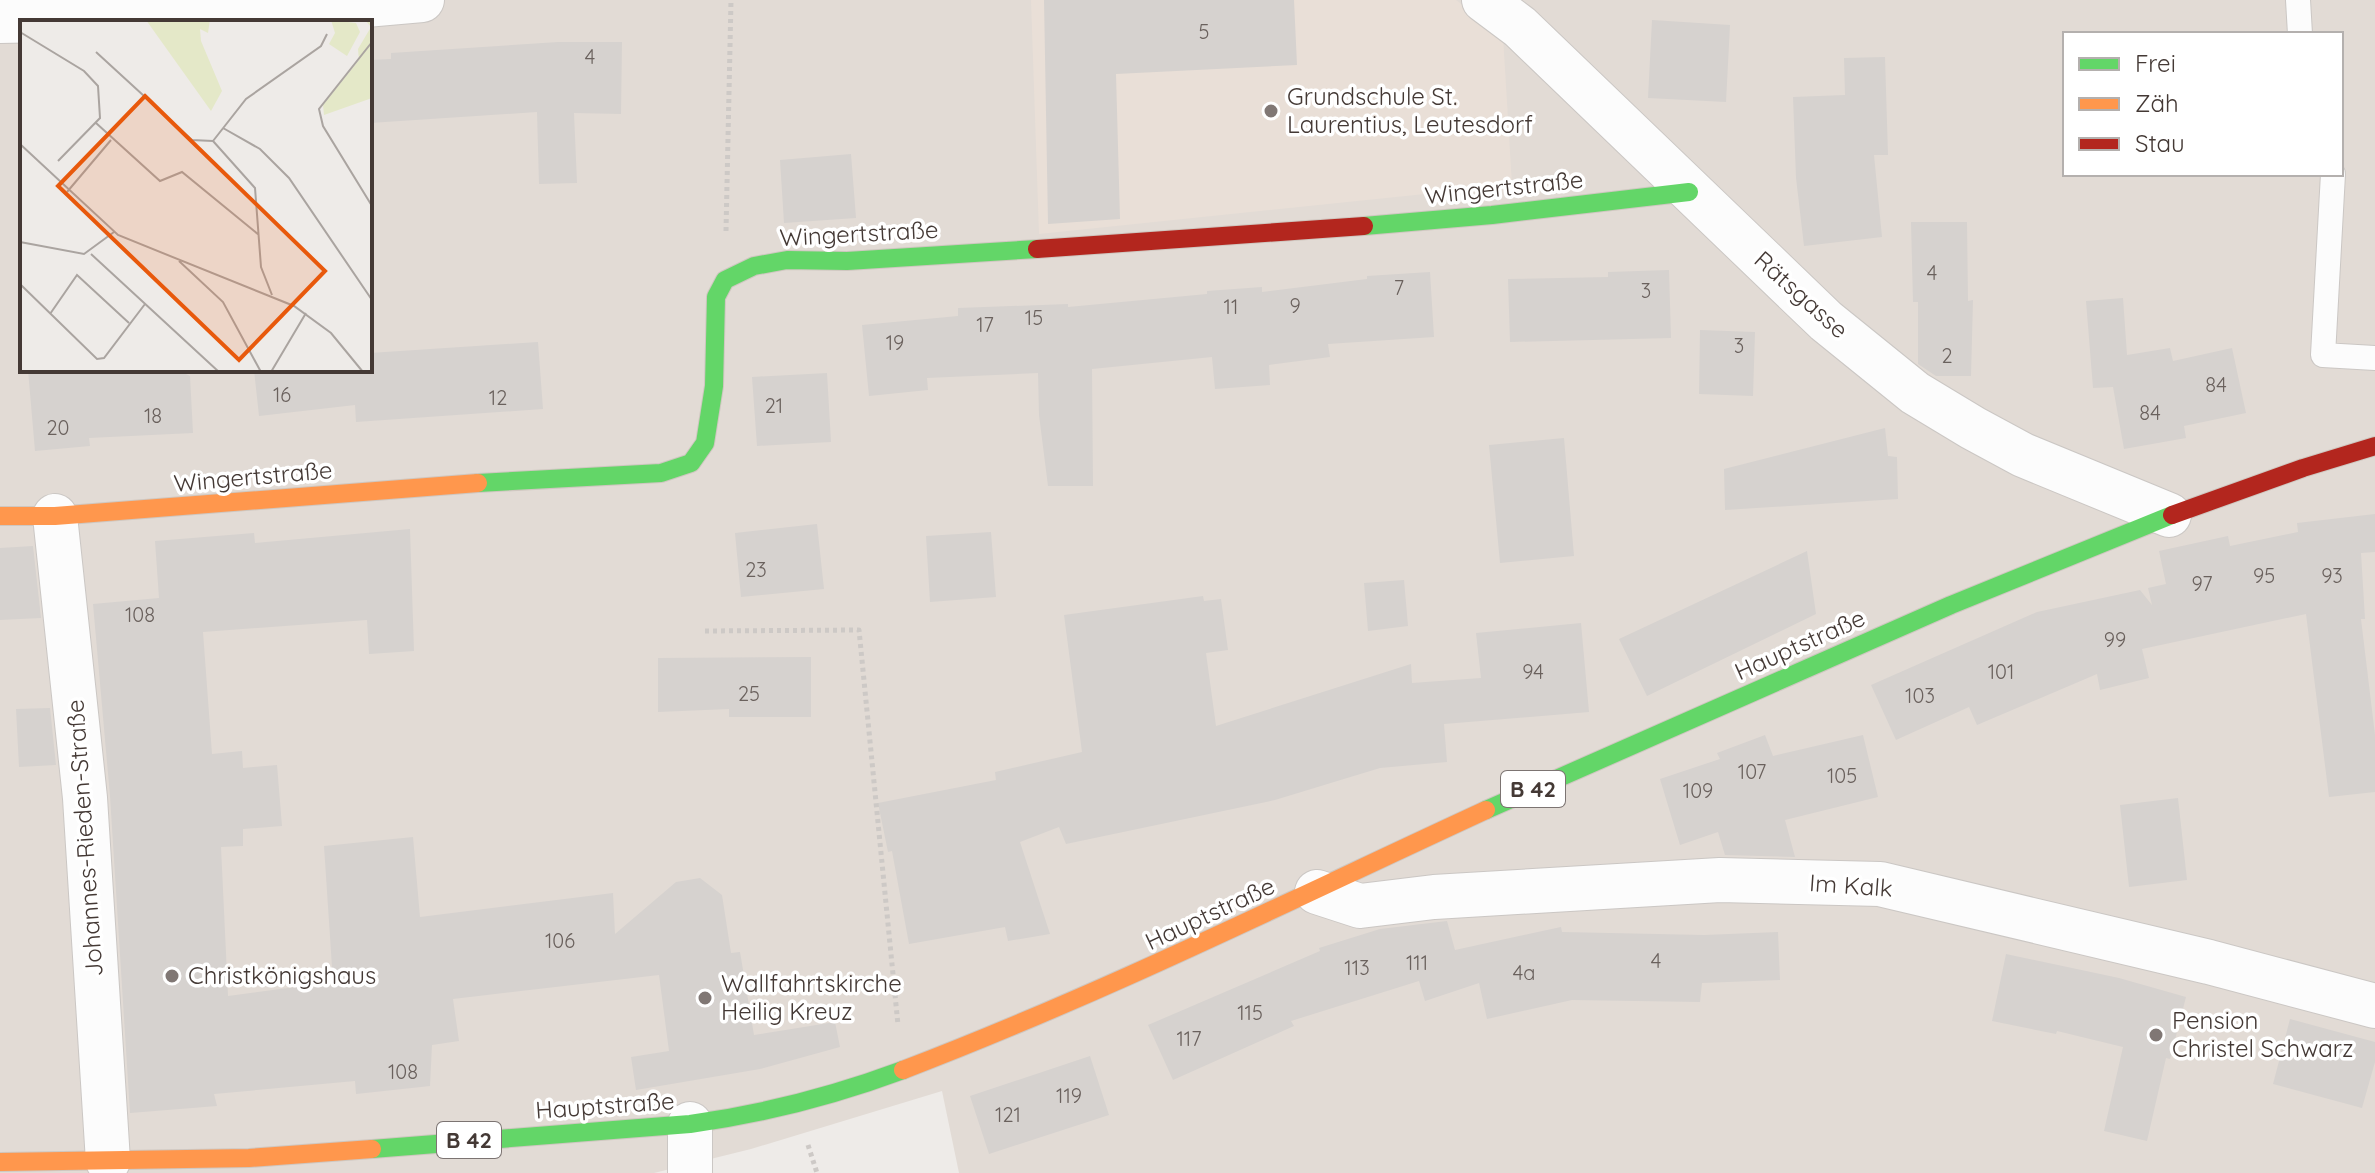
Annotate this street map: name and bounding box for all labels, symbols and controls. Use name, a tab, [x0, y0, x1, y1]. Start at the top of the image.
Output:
house number: 5	[1199, 19, 1209, 44]
inset map	[20, 20, 372, 372]
legend	[2063, 32, 2343, 176]
house number: 4	[585, 44, 595, 69]
text: Frei	[2135, 48, 2176, 78]
place label: Grundschule St. Laurentius, Leutesdorf	[1287, 81, 1533, 139]
text: Zäh	[2135, 88, 2179, 118]
marker: Grundschule St. Laurentius, Leutesdorf	[1262, 102, 1280, 120]
text: Stau	[2135, 128, 2185, 158]
street label: Wingertstraße	[1423, 164, 1585, 210]
street label: Wingertstraße	[779, 214, 939, 252]
street label: Rätsgasse	[1749, 244, 1855, 344]
house number: 4	[1927, 260, 1937, 285]
house number: 7	[1394, 275, 1404, 300]
house number: 3	[1641, 278, 1651, 303]
house number: 9	[1289, 293, 1301, 318]
house number: 11	[1224, 294, 1238, 319]
house number: 15	[1025, 305, 1043, 330]
house number: 17	[976, 312, 994, 337]
house number: 19	[886, 330, 904, 355]
house number: 3	[1734, 333, 1744, 358]
house number: 2	[1941, 343, 1953, 368]
house number: 84	[2205, 372, 2227, 397]
house number: 16	[273, 382, 291, 407]
house number: 12	[489, 385, 507, 410]
house number: 21	[765, 393, 783, 418]
house number: 84	[2139, 400, 2161, 425]
house number: 18	[144, 403, 162, 428]
house number: 20	[47, 415, 69, 440]
street label: Wingertstraße	[172, 454, 333, 498]
house number: 23	[745, 557, 767, 582]
house number: 95	[2253, 563, 2275, 588]
house number: 93	[2321, 563, 2343, 588]
house number: 97	[2192, 571, 2212, 596]
house number: 108	[125, 602, 155, 627]
street label: Hauptstraße	[1730, 602, 1869, 686]
house number: 99	[2104, 627, 2126, 652]
house number: 94	[1522, 659, 1544, 684]
house number: 101	[1988, 659, 2014, 684]
house number: 25	[738, 681, 760, 706]
house number: 103	[1905, 683, 1935, 708]
street label: Johannes-Rieden-Straße	[59, 699, 109, 978]
house number: 107	[1738, 759, 1766, 784]
house number: 105	[1827, 763, 1857, 788]
road number: B 42	[1501, 771, 1565, 807]
house number: 109	[1683, 778, 1713, 803]
street label: Im Kalk	[1808, 867, 1894, 903]
street label: Hauptstraße	[1140, 870, 1279, 956]
house number: 106	[545, 928, 575, 953]
house number: 4	[1651, 948, 1661, 973]
house number: 111	[1406, 950, 1428, 975]
house number: 113	[1344, 955, 1370, 980]
place label: Christkönigshaus	[188, 960, 376, 990]
house number: 4a	[1513, 960, 1535, 985]
marker: Christkönigshaus	[163, 967, 181, 985]
place label: Wallfahrtskirche Heilig Kreuz	[721, 968, 902, 1026]
marker: Wallfahrtskirche Heilig Kreuz	[696, 989, 714, 1007]
house number: 115	[1237, 1000, 1263, 1025]
place label: Pension Christel Schwarz	[2172, 1005, 2354, 1063]
house number: 117	[1176, 1026, 1202, 1051]
marker: Pension Christel Schwarz	[2147, 1026, 2165, 1044]
house number: 108	[388, 1059, 418, 1084]
house number: 119	[1056, 1083, 1082, 1108]
street label: Hauptstraße	[534, 1085, 676, 1125]
house number: 121	[995, 1102, 1021, 1127]
road number: B 42	[437, 1122, 501, 1158]

